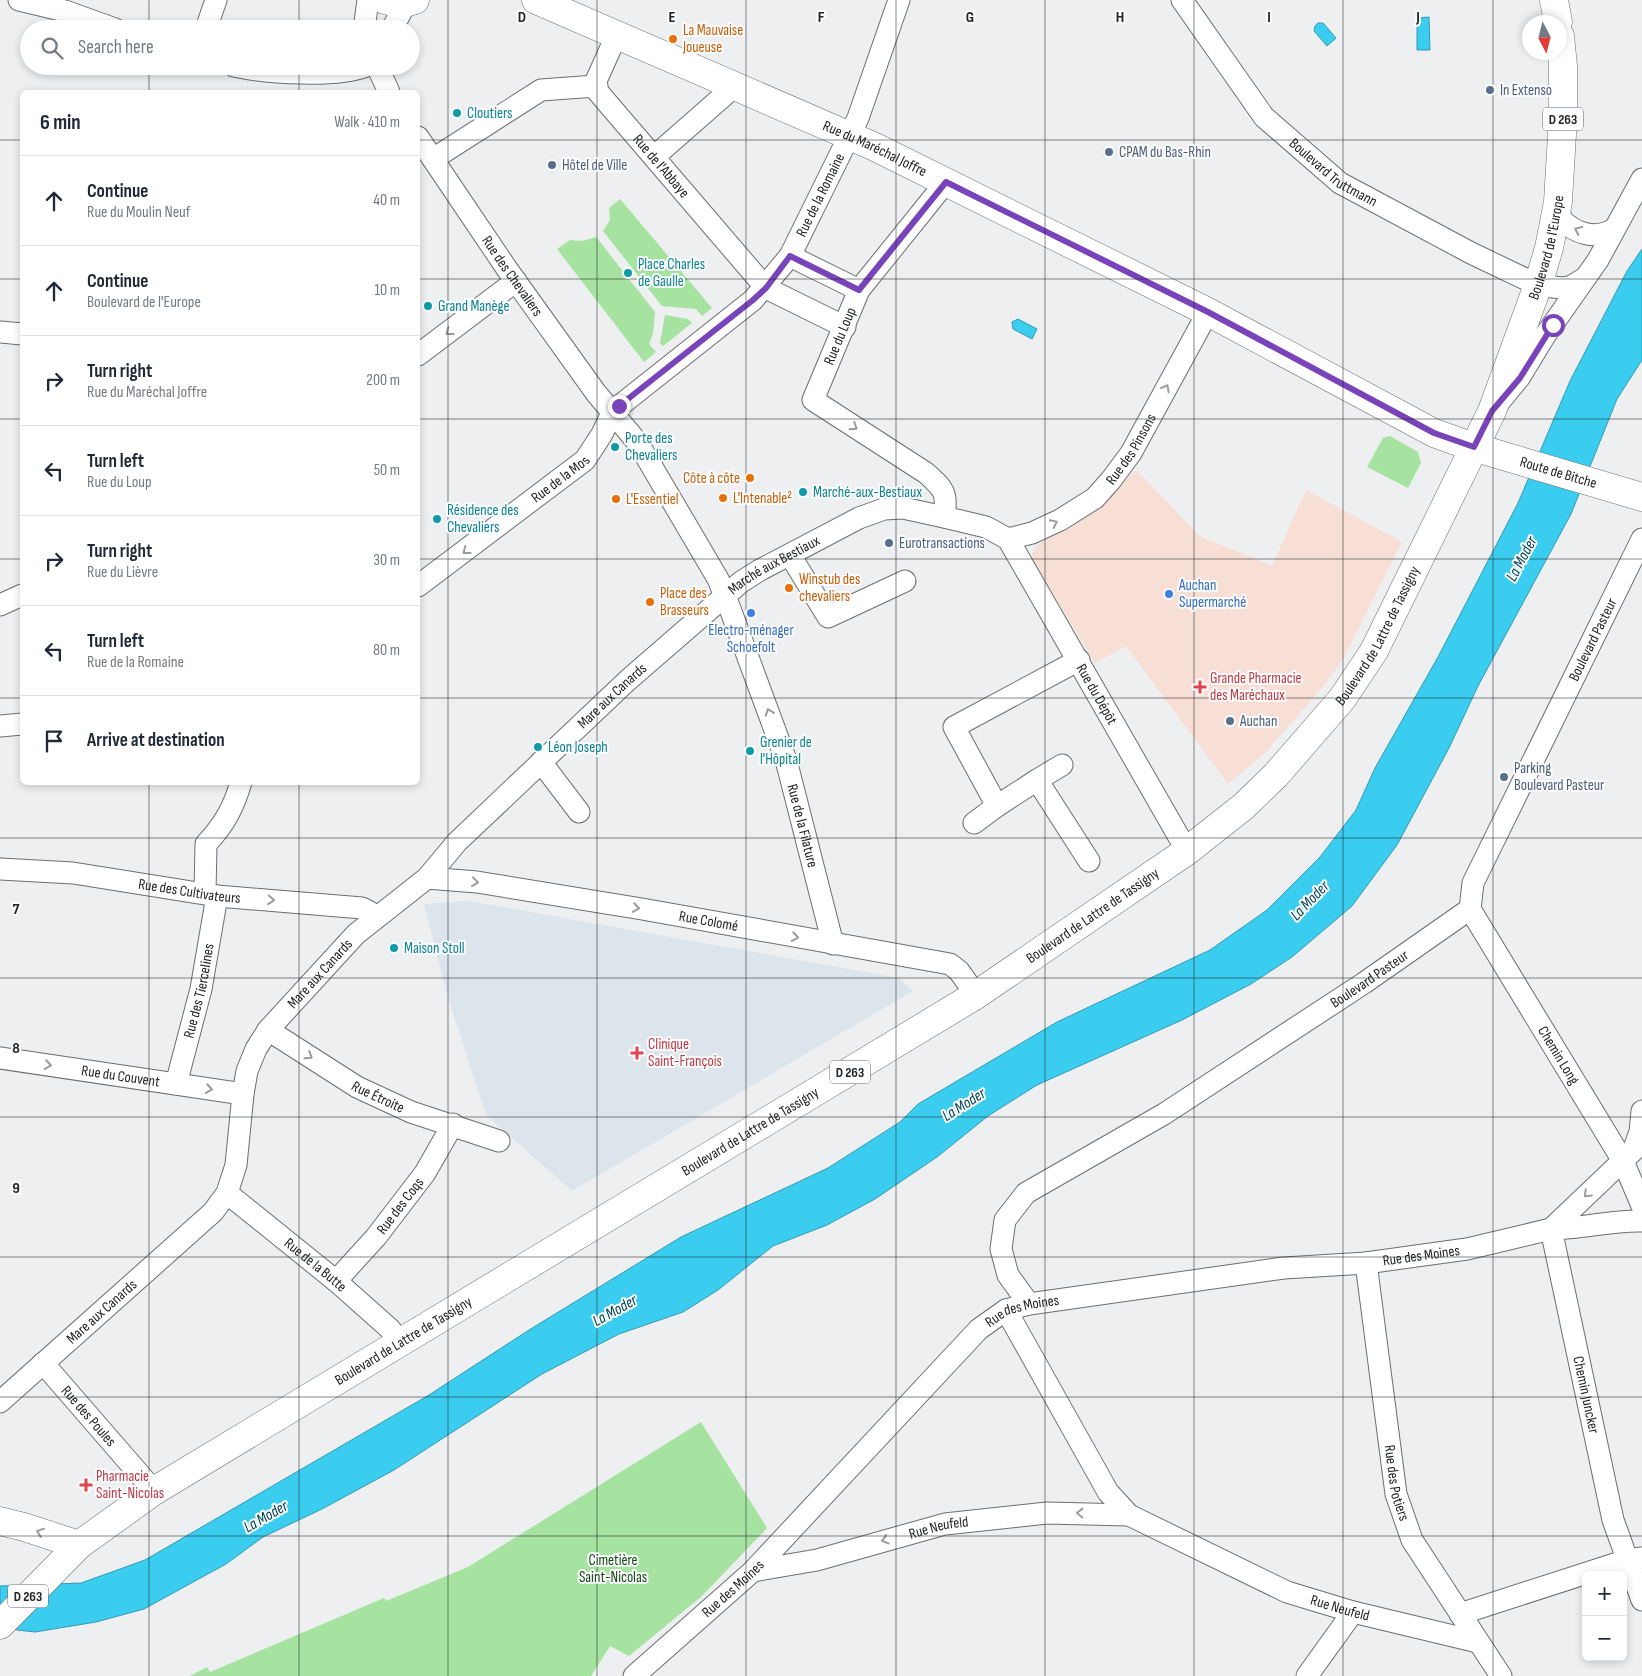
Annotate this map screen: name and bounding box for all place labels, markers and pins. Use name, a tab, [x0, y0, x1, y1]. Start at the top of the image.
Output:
place label: La Mauvaise Joueuse	[682, 21, 743, 57]
marker: La Mauvaise Joueuse	[667, 33, 679, 45]
place label: In Extenso	[1500, 81, 1552, 100]
marker: In Extenso	[1484, 84, 1496, 96]
place label: Cloutiers	[467, 104, 512, 123]
marker: Cloutiers	[451, 107, 463, 119]
place label: CPAM du Bas-Rhin	[1119, 143, 1211, 162]
marker: CPAM du Bas-Rhin	[1103, 146, 1115, 158]
place label: Hôtel de Ville	[562, 156, 627, 175]
marker: Hôtel de Ville	[546, 159, 558, 171]
place label: Place Charles de Gaulle	[638, 255, 705, 291]
marker: Place Charles de Gaulle	[622, 267, 634, 279]
place label: Grand Manège	[438, 297, 510, 316]
marker: Grand Manège	[422, 300, 434, 312]
place label: Porte des Chevaliers	[625, 429, 677, 465]
marker: Porte des Chevaliers	[609, 441, 621, 453]
place label: Côte à côte	[683, 469, 740, 488]
marker: Côte à côte	[744, 472, 756, 484]
place label: Marché-aux-Bestiaux	[813, 483, 922, 502]
marker: Marché-aux-Bestiaux	[797, 486, 809, 498]
place label: L'Intenable²	[733, 489, 792, 508]
place label: L'Essentiel	[626, 490, 679, 509]
marker: L'Intenable²	[717, 492, 729, 504]
marker: L'Essentiel	[610, 493, 622, 505]
place label: Résidence des Chevaliers	[447, 501, 519, 537]
marker: Résidence des Chevaliers	[431, 513, 443, 525]
place label: Eurotransactions	[899, 534, 985, 553]
marker: Eurotransactions	[883, 537, 895, 549]
place label: Winstub des chevaliers	[799, 570, 861, 606]
place label: Auchan Supermarché	[1178, 576, 1246, 612]
marker: Winstub des chevaliers	[783, 582, 795, 594]
place label: Place des Brasseurs	[660, 584, 709, 620]
marker: Auchan Supermarché	[1163, 588, 1175, 600]
marker: Place des Brasseurs	[644, 596, 656, 608]
marker: Electro-ménager Schoefolt	[745, 607, 757, 619]
place label: Electro-ménager Schoefolt	[708, 621, 794, 657]
place label: Grande Pharmacie des Maréchaux	[1210, 669, 1302, 705]
marker: Grande Pharmacie des Maréchaux	[1194, 681, 1206, 693]
place label: Auchan	[1239, 712, 1277, 731]
marker: Auchan	[1224, 715, 1236, 727]
place label: Grenier de l'Hôpital	[760, 733, 812, 769]
place label: Léon Joseph	[548, 738, 608, 757]
marker: Léon Joseph	[532, 741, 544, 753]
marker: Grenier de l'Hôpital	[744, 745, 756, 757]
place label: Parking Boulevard Pasteur	[1514, 759, 1605, 795]
marker: Parking Boulevard Pasteur	[1498, 771, 1510, 783]
place label: Maison Stoll	[404, 939, 465, 958]
marker: Maison Stoll	[388, 942, 400, 954]
place label: Clinique Saint-François	[648, 1035, 722, 1071]
marker: Clinique Saint-François	[630, 1046, 644, 1060]
place label: Pharmacie Saint-Nicolas	[96, 1467, 164, 1503]
marker: Pharmacie Saint-Nicolas	[80, 1479, 92, 1491]

